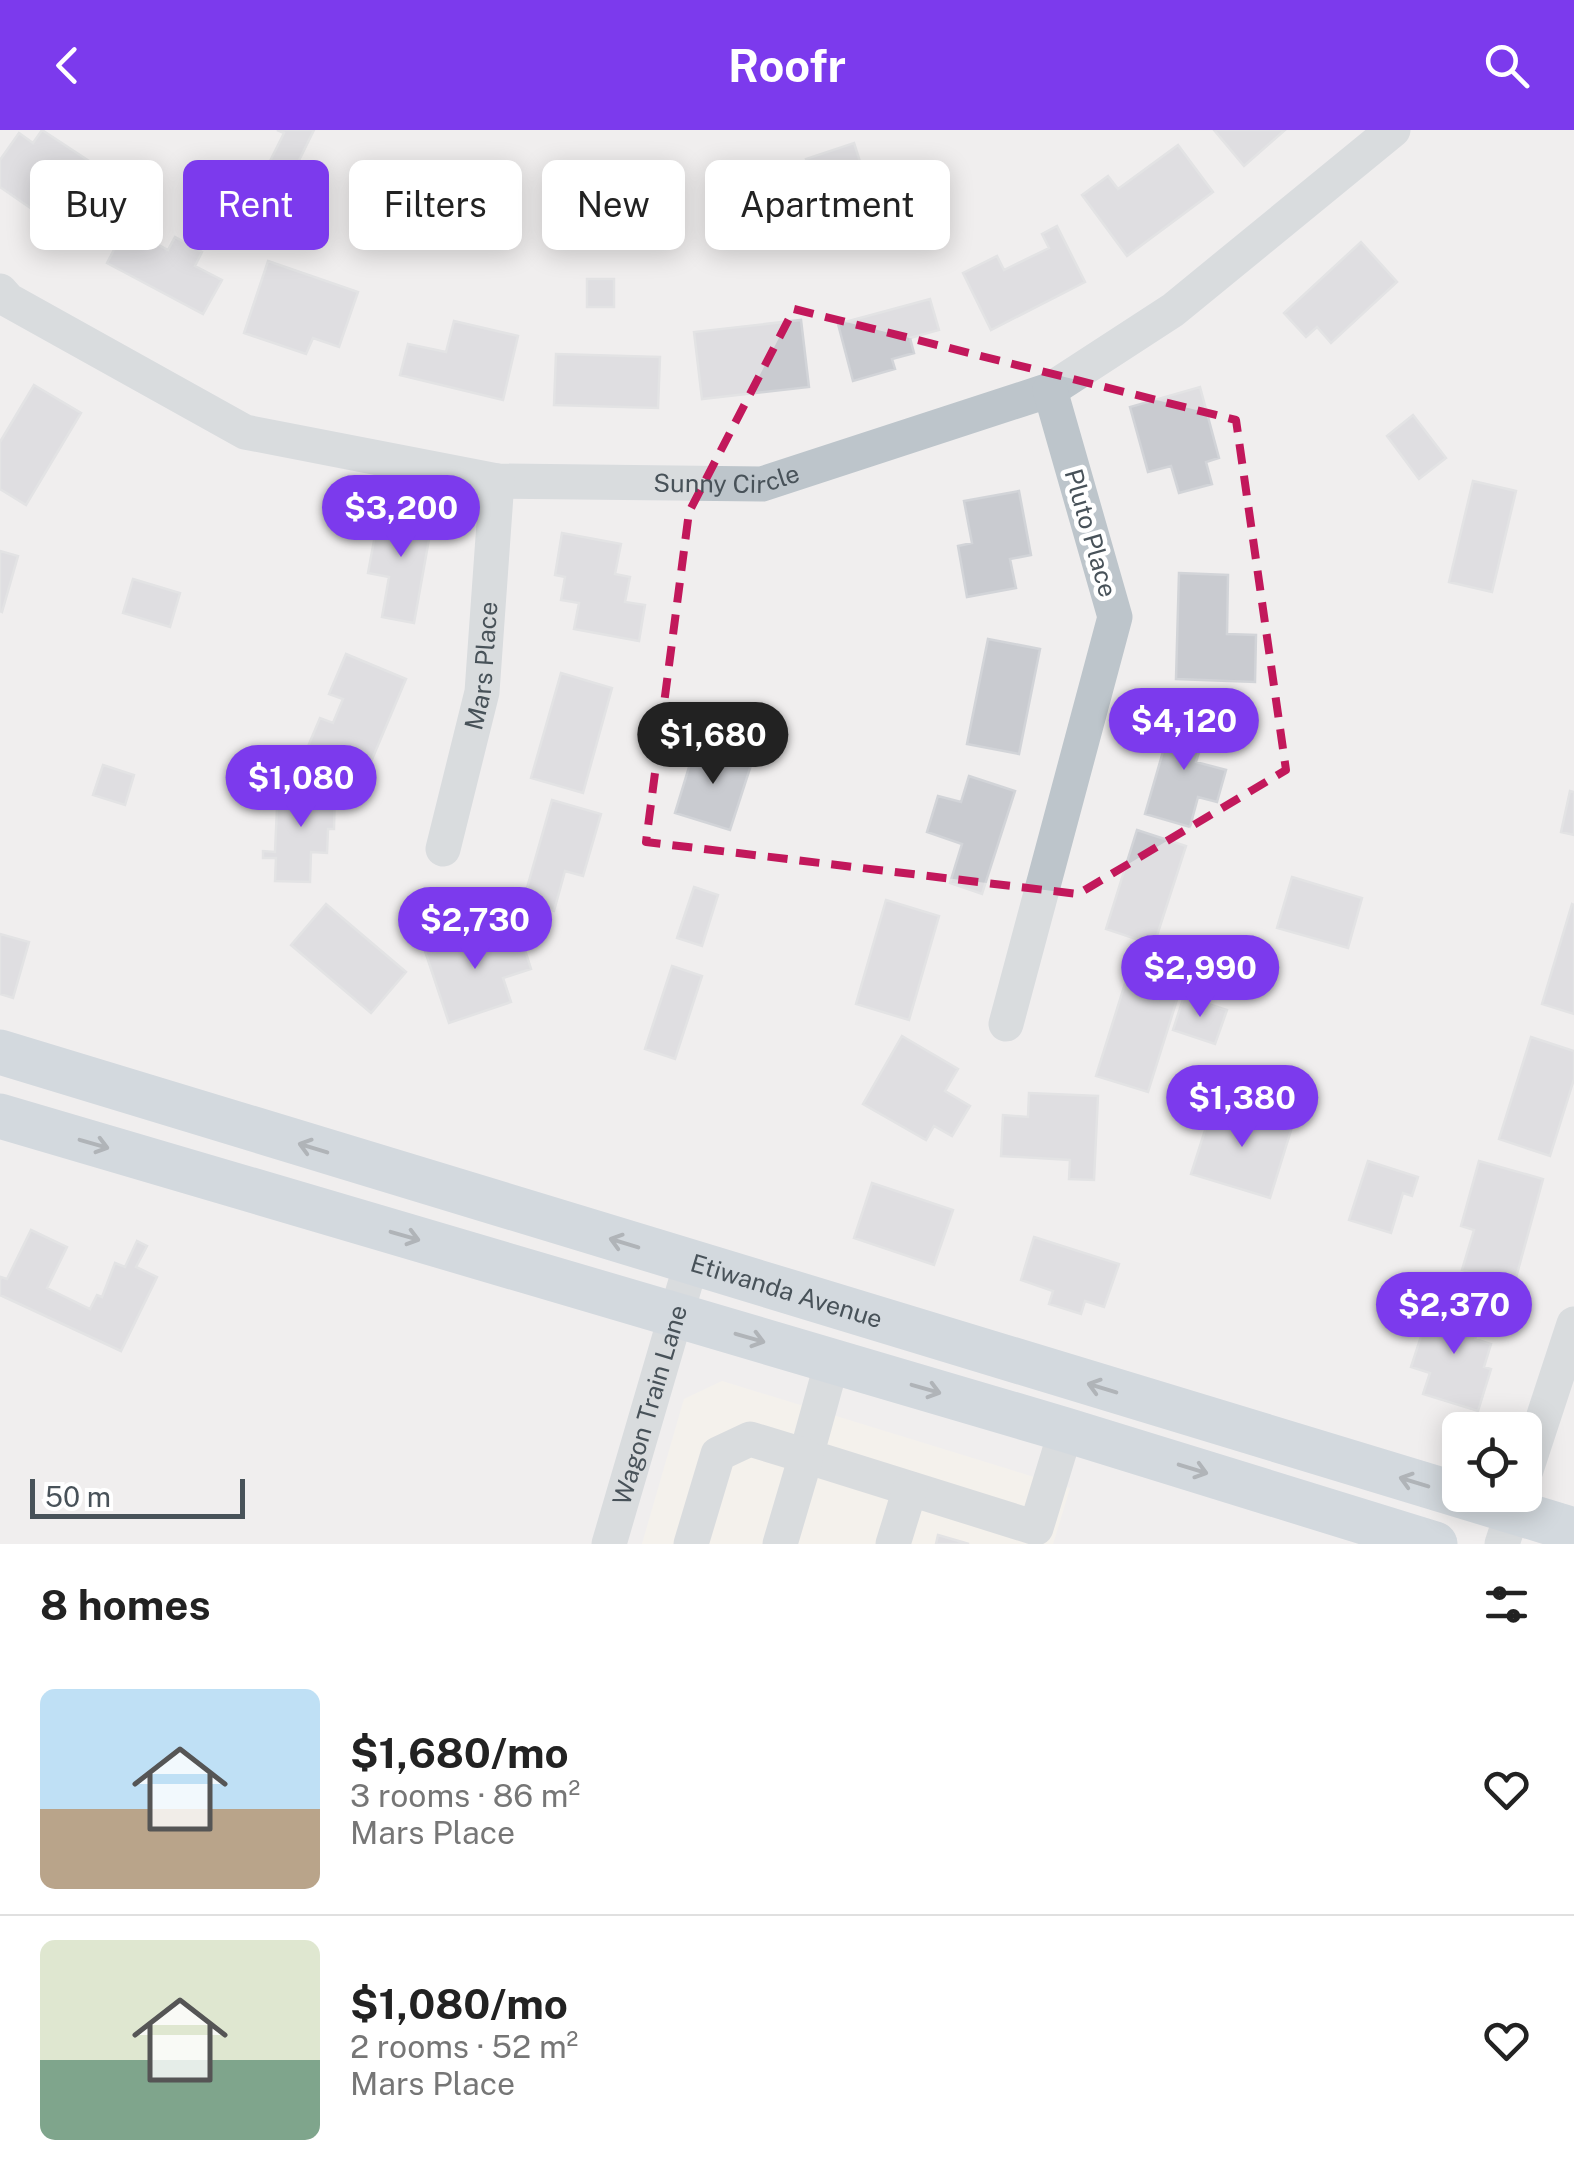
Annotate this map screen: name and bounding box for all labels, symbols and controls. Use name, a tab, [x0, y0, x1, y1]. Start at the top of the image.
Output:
icon: back	[40, 38, 95, 93]
icon: search	[1479, 38, 1534, 93]
text: Roofr	[728, 39, 846, 92]
chip: Buy	[30, 160, 163, 250]
chip: Rent	[183, 160, 329, 250]
chip: Filters	[349, 160, 522, 250]
chip: New	[542, 160, 685, 250]
chip: Apartment	[705, 160, 950, 250]
street label: Sunny Circle	[653, 458, 803, 499]
street label: Pluto Place	[1058, 465, 1124, 601]
pin: $3,200	[320, 475, 482, 560]
text: $3,200	[344, 489, 458, 526]
street label: Mars Place	[458, 600, 503, 733]
pin: $4,120	[1103, 688, 1265, 773]
pin: $1,680	[632, 702, 794, 787]
text: $4,120	[1131, 702, 1237, 739]
text: $1,680	[659, 716, 767, 753]
pin: $1,080	[220, 745, 382, 830]
text: $1,080	[248, 759, 354, 796]
pin: $2,730	[394, 887, 556, 972]
text: $2,730	[420, 901, 530, 938]
pin: $2,990	[1119, 935, 1281, 1020]
text: $2,990	[1143, 949, 1257, 986]
pin: $1,380	[1161, 1065, 1323, 1150]
text: $1,380	[1188, 1079, 1296, 1116]
one-way arrow	[77, 1136, 109, 1154]
one-way arrow	[298, 1138, 329, 1156]
one-way arrow	[389, 1228, 420, 1246]
one-way arrow	[609, 1233, 640, 1251]
street label: Etiwanda Avenue	[687, 1248, 886, 1334]
pin: $2,370	[1373, 1272, 1535, 1357]
text: $2,370	[1398, 1286, 1510, 1323]
street label: Wagon Train Lane	[606, 1301, 693, 1508]
one-way arrow	[734, 1330, 766, 1348]
one-way arrow	[1087, 1378, 1119, 1396]
one-way arrow	[910, 1381, 941, 1400]
map controls	[1442, 1412, 1542, 1512]
button: locate	[1442, 1412, 1542, 1512]
one-way arrow	[1177, 1461, 1208, 1479]
one-way arrow	[1398, 1472, 1430, 1490]
scale bar	[30, 1474, 245, 1518]
text: 50 m	[45, 1480, 111, 1513]
icon: filters	[1479, 1577, 1534, 1632]
text: 8 homes	[40, 1580, 211, 1629]
text: $1,680/mo	[350, 1728, 569, 1777]
icon: home	[120, 1729, 240, 1849]
icon: heart	[1479, 1762, 1534, 1817]
text: 3 rooms · 86 m²	[350, 1777, 580, 1814]
text: Mars Place	[350, 1814, 515, 1851]
text: $1,080/mo	[350, 1979, 568, 2028]
icon: home	[120, 1980, 240, 2100]
icon: heart	[1479, 2013, 1534, 2068]
text: 2 rooms · 52 m²	[350, 2028, 578, 2065]
text: Mars Place	[350, 2065, 515, 2102]

